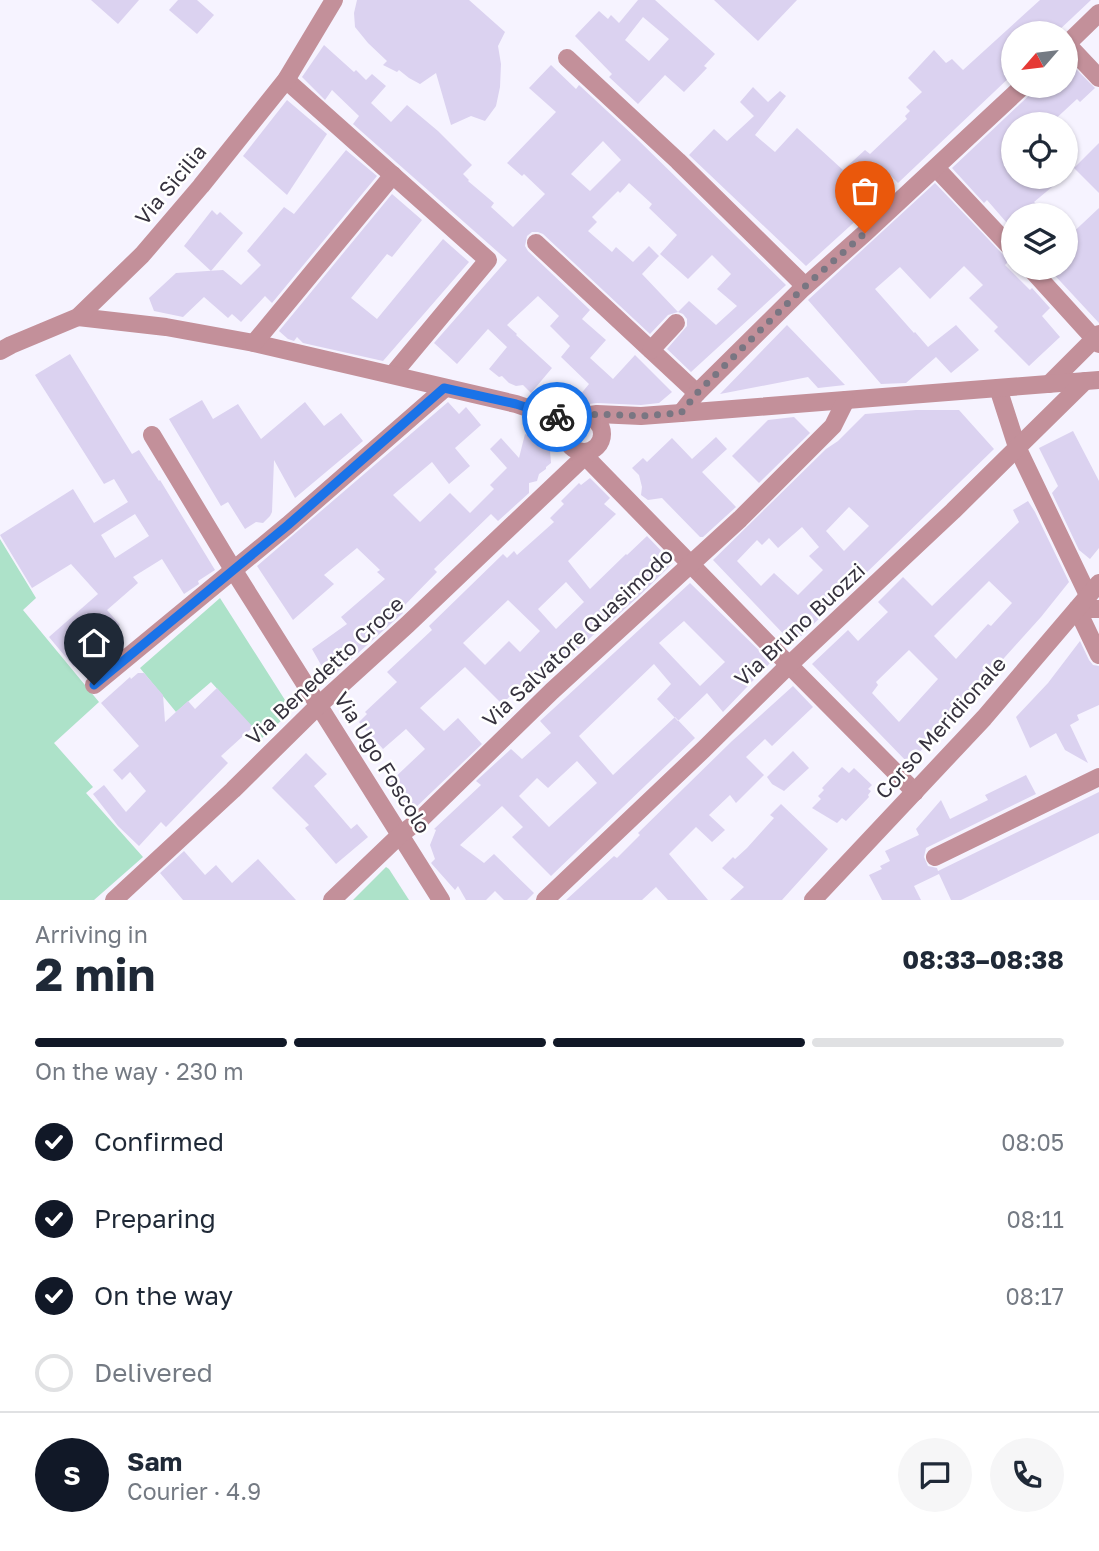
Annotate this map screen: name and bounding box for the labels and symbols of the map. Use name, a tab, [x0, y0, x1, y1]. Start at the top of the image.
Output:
north arrow	[1001, 21, 1078, 98]
street label: Via Sicilia	[129, 139, 211, 230]
pin	[835, 161, 895, 233]
courier	[522, 382, 592, 452]
street label: Via Salvatore Quasimodo	[477, 542, 678, 732]
street label: Via Bruno Buozzi	[729, 557, 870, 691]
street label: Via Benedetto Croce	[240, 590, 409, 750]
pin	[64, 613, 124, 685]
street label: Corso Meridionale	[869, 651, 1011, 804]
street label: Via Ugo Foscolo	[329, 687, 437, 838]

